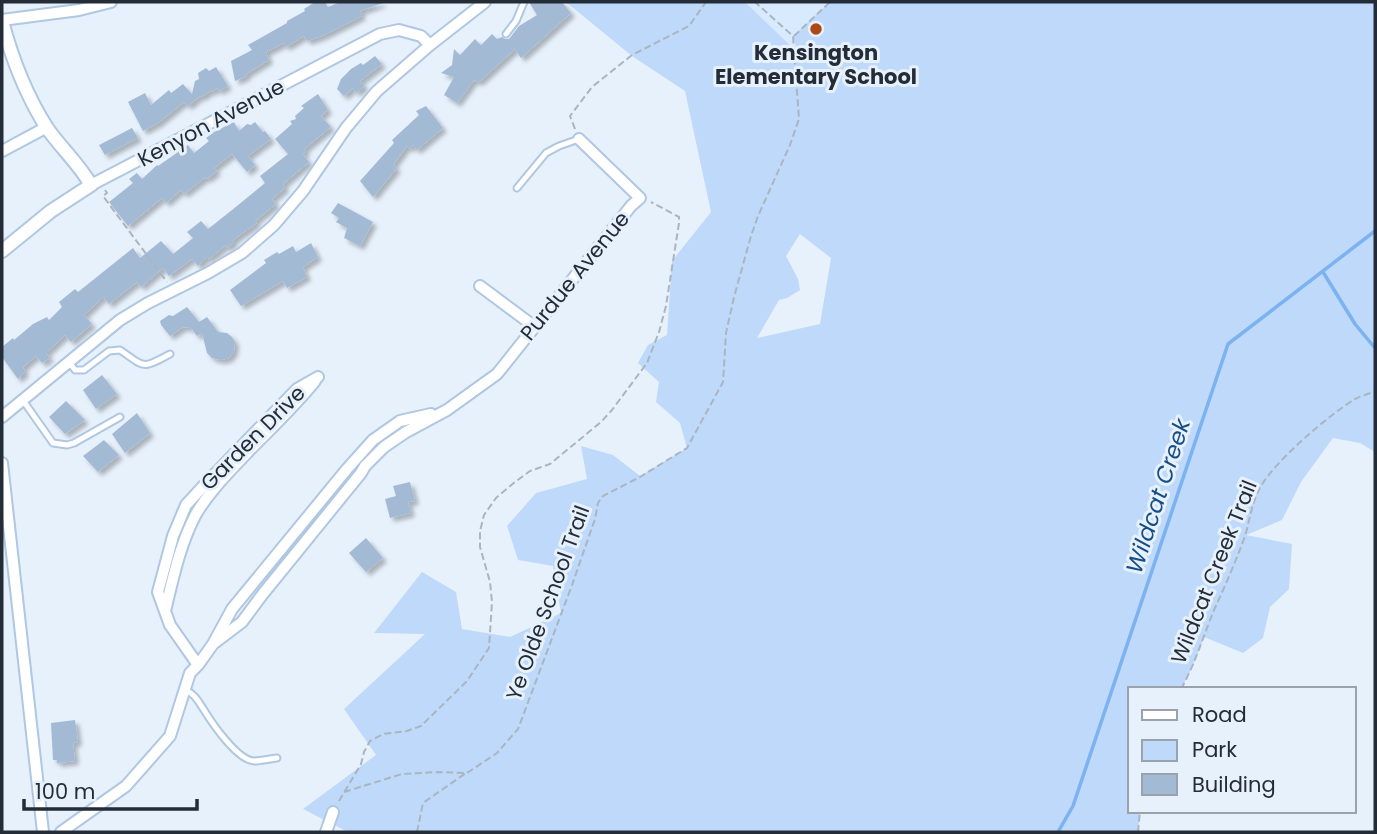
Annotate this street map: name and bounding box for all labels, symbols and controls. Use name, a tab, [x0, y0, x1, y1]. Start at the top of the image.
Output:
marker: Kensington Elementary School	[808, 21, 824, 37]
place label: Kensington Elementary School	[715, 38, 917, 91]
street label: Kenyon Avenue	[132, 72, 289, 173]
street label: Purdue Avenue	[513, 205, 636, 346]
street label: Garden Drive	[194, 379, 311, 496]
water label: Wildcat Creek	[1118, 414, 1198, 577]
street label: Wildcat Creek Trail	[1163, 476, 1264, 668]
street label: Ye Olde School Trail	[499, 501, 596, 704]
legend	[1128, 687, 1356, 813]
text: Road	[1192, 700, 1247, 729]
text: Park	[1192, 735, 1237, 764]
scale bar	[24, 768, 198, 812]
text: Building	[1192, 770, 1276, 799]
text: 100 m	[35, 777, 95, 806]

